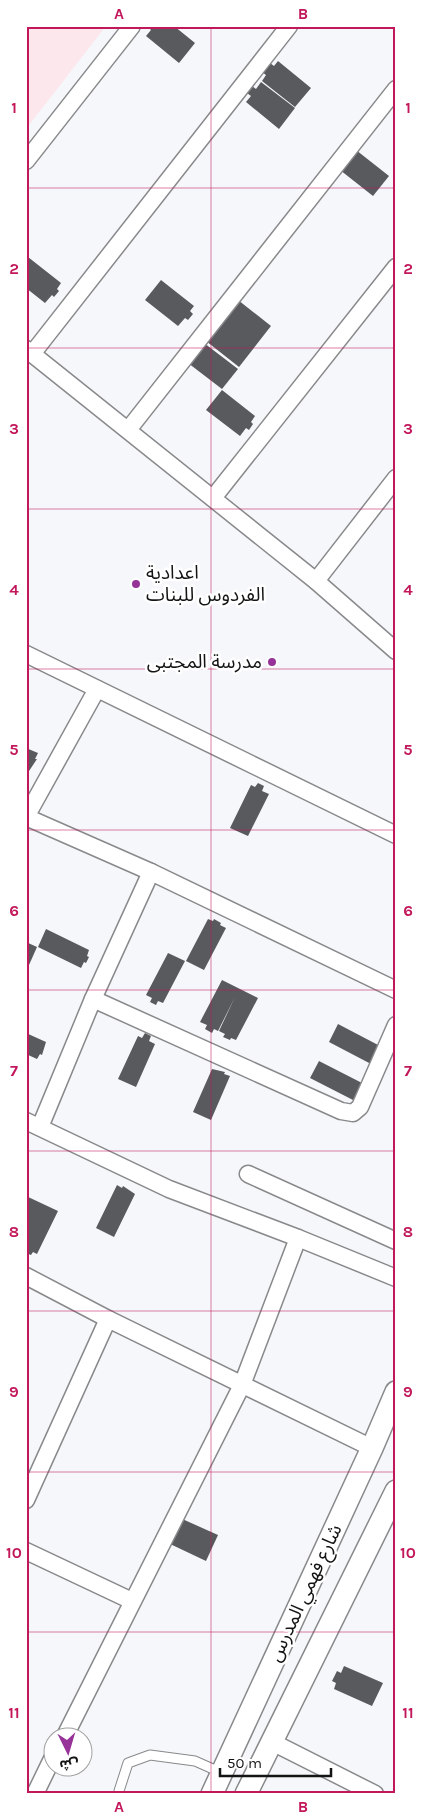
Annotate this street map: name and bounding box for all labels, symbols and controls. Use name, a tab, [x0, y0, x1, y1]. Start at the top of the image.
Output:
text: A	[114, 4, 124, 23]
text: B	[298, 4, 308, 23]
text: 1	[11, 98, 17, 117]
text: 1	[405, 98, 411, 117]
text: 2	[9, 259, 19, 278]
text: 2	[403, 259, 413, 278]
text: 3	[9, 419, 19, 438]
text: 3	[403, 419, 413, 438]
place label: اعدادية الفردوس للبنات	[146, 562, 265, 606]
marker: اعدادية الفردوس للبنات	[130, 578, 142, 590]
text: 4	[9, 580, 19, 599]
text: 4	[403, 580, 413, 599]
place label: مدرسة المجتبى	[147, 651, 262, 673]
marker: مدرسة المجتبى	[266, 656, 278, 668]
text: 5	[9, 740, 19, 759]
text: 5	[403, 740, 413, 759]
text: 6	[9, 901, 19, 920]
text: 6	[403, 901, 413, 920]
text: 7	[10, 1061, 18, 1080]
text: 7	[404, 1061, 412, 1080]
text: 8	[9, 1222, 19, 1241]
text: 8	[403, 1222, 413, 1241]
text: 9	[9, 1382, 19, 1401]
text: 9	[403, 1382, 413, 1401]
street label: شارع فهمي المدرس	[264, 1521, 350, 1667]
text: 10	[6, 1543, 22, 1562]
text: 10	[400, 1543, 416, 1562]
text: 11	[8, 1703, 20, 1722]
text: 11	[402, 1703, 414, 1722]
north arrow	[42, 1728, 92, 1778]
scale bar	[220, 1745, 331, 1777]
text: 50 m	[227, 1754, 262, 1772]
text: ش	[59, 1755, 79, 1774]
text: A	[114, 1797, 124, 1816]
text: B	[298, 1797, 308, 1816]

